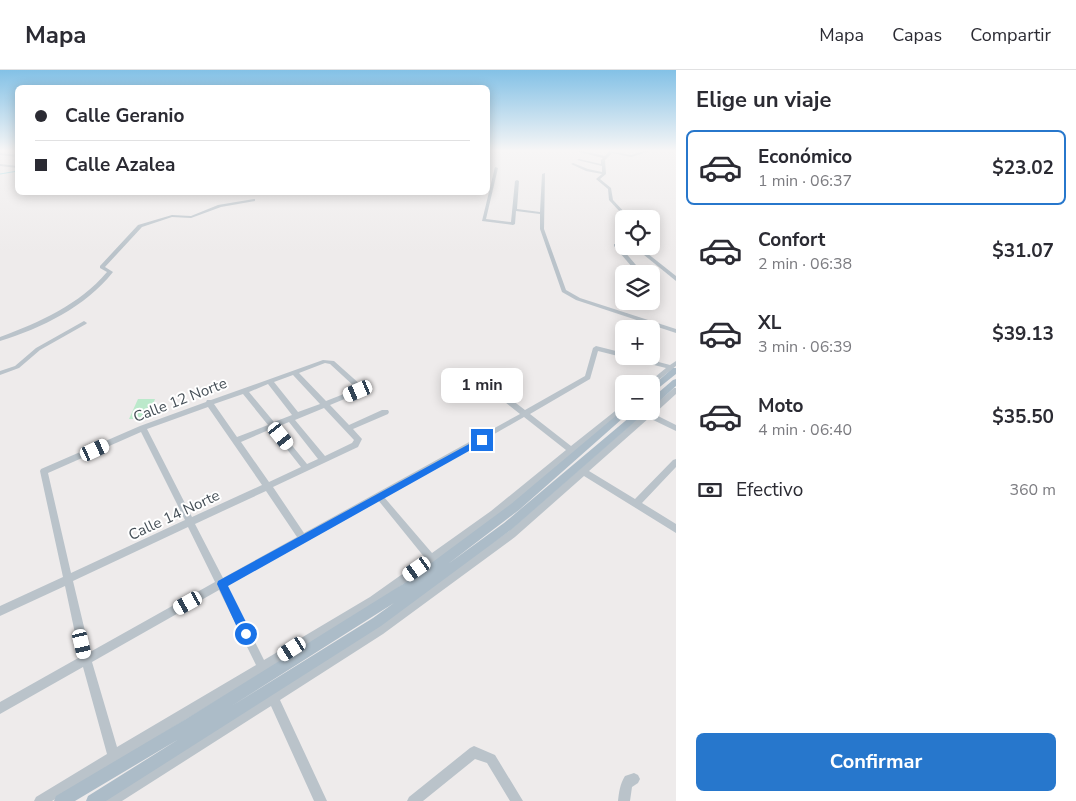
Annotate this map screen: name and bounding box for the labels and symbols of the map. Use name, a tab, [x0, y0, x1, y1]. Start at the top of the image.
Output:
callout: 1 min	[441, 368, 523, 402]
street label: Calle 12 Norte	[130, 373, 230, 427]
car	[341, 378, 374, 404]
car	[265, 420, 296, 452]
route end	[471, 429, 493, 451]
car	[78, 437, 111, 463]
street label: Calle 14 Norte	[125, 485, 223, 545]
car	[400, 554, 433, 584]
car	[171, 589, 204, 617]
route start	[235, 623, 257, 645]
car	[71, 628, 92, 660]
car	[275, 635, 308, 663]

